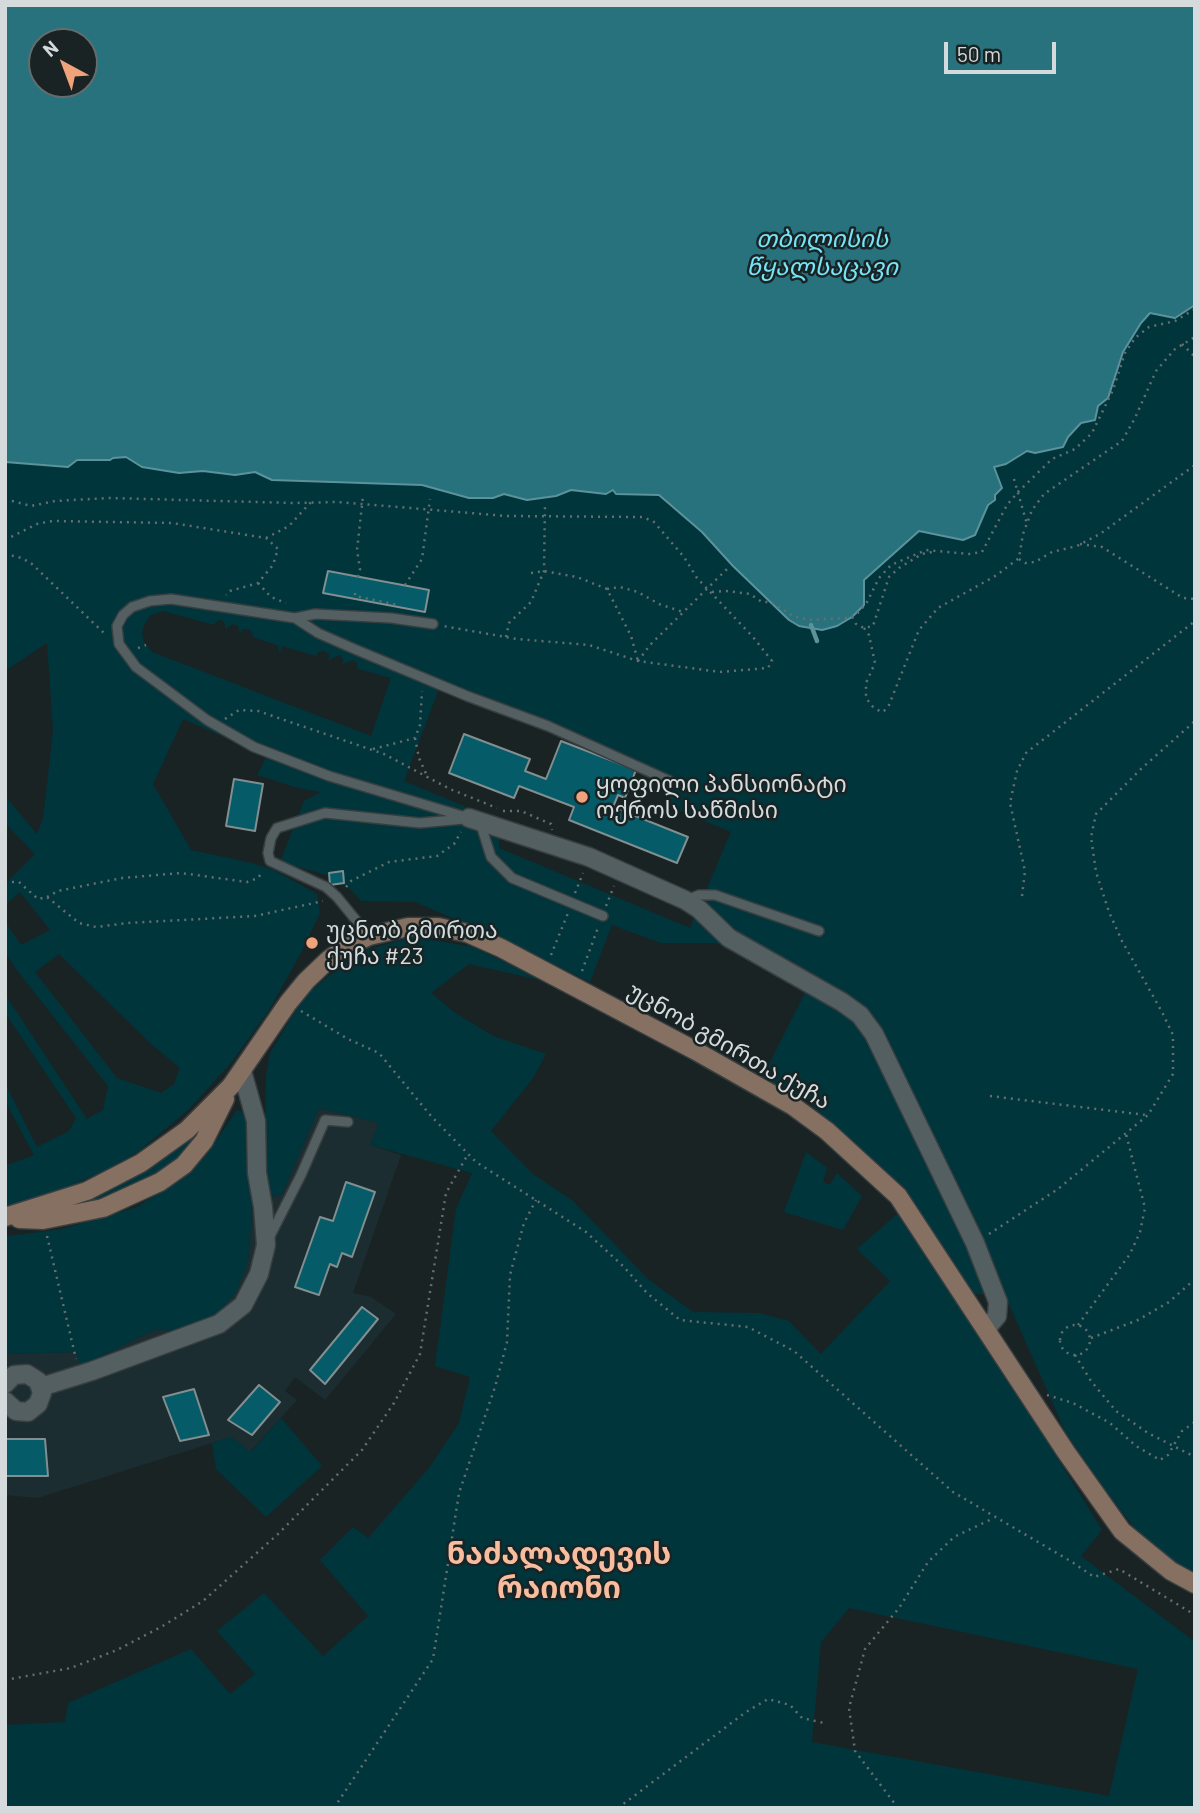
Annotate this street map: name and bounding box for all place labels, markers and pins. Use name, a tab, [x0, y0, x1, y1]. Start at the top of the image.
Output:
place label: ყოფილი პანსიონატი ოქროს საწმისი	[596, 770, 847, 824]
marker: ყოფილი პანსიონატი ოქროს საწმისი	[574, 789, 590, 805]
place label: უცნობ გმირთა ქუჩა #23	[326, 916, 498, 970]
marker: უცნობ გმირთა ქუჩა #23	[304, 935, 320, 951]

